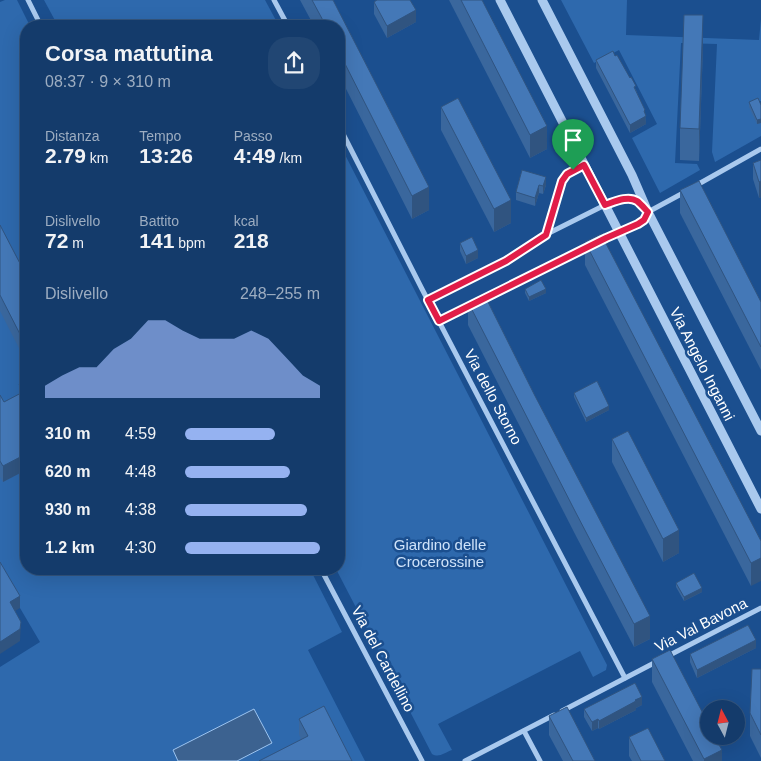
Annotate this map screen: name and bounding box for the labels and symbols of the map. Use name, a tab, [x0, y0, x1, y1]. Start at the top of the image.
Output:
pin	[552, 119, 594, 170]
street label: Via Angelo Inganni	[667, 304, 738, 423]
street label: Via dello Storno	[461, 346, 526, 447]
park label: Giardino delle Crocerossine	[394, 536, 486, 570]
street label: Via Val Bavona	[652, 594, 750, 655]
street label: Via del Cardellino	[348, 603, 418, 715]
north arrow	[700, 700, 745, 745]

